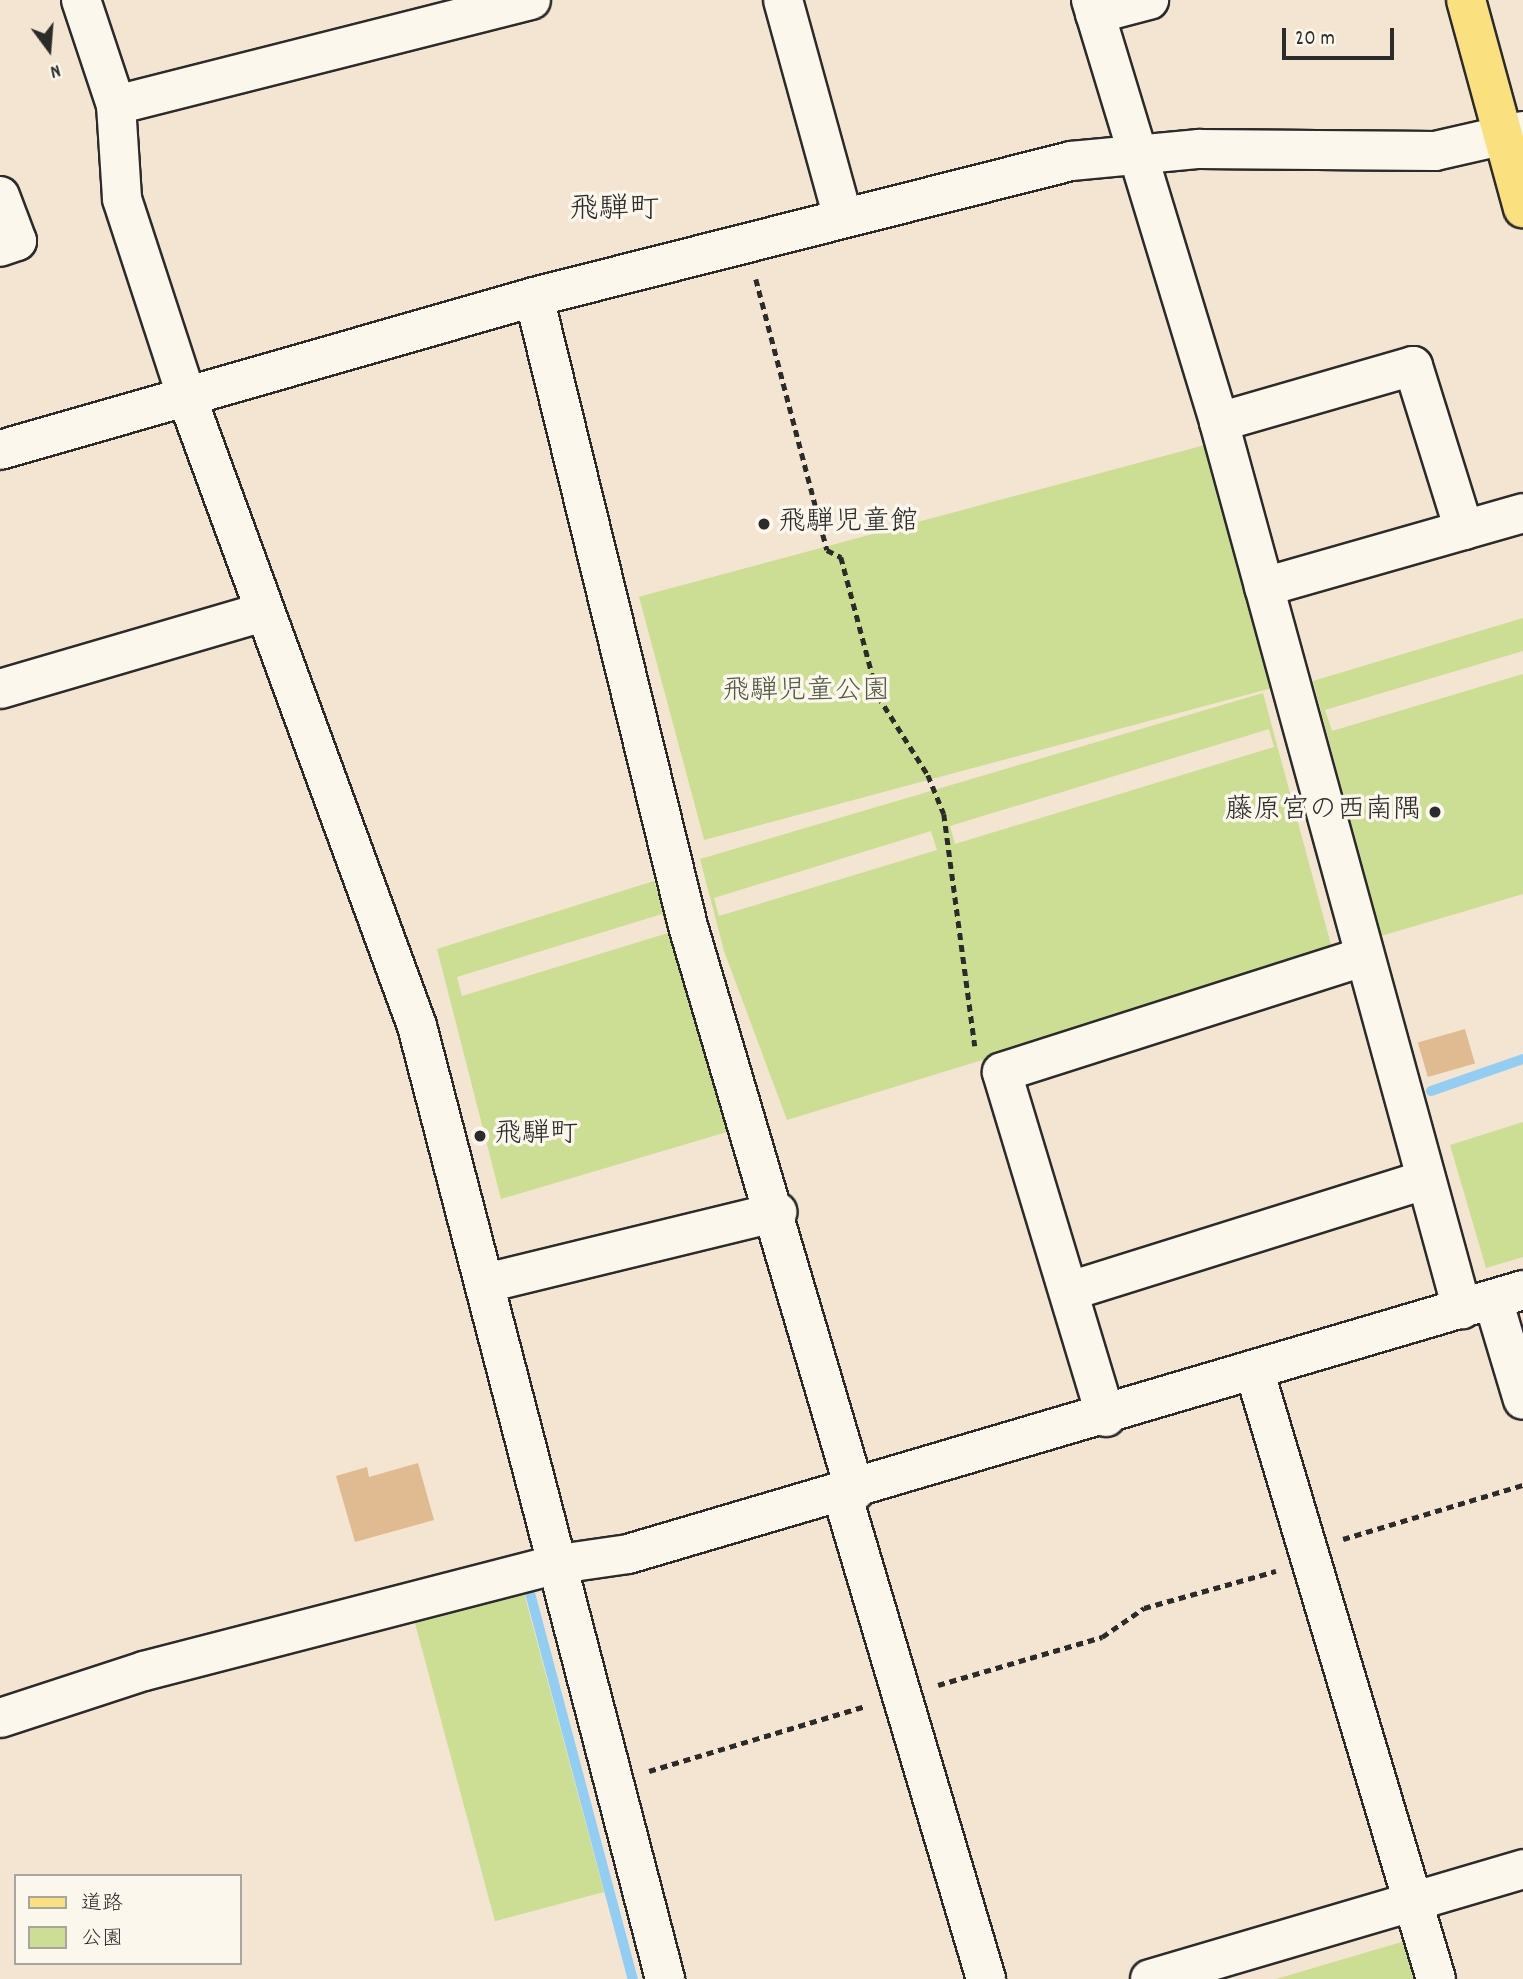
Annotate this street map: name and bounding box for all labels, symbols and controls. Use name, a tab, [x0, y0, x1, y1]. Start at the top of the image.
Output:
north arrow	[14, 14, 84, 84]
scale bar	[1285, 14, 1397, 58]
text: 20 m	[1295, 25, 1335, 55]
text: N	[47, 55, 63, 84]
district label: 飛騨町	[569, 194, 659, 230]
place label: 飛騨児童館	[778, 507, 918, 541]
marker: 飛騨児童館	[756, 516, 772, 532]
park label: 飛騨児童公園	[722, 676, 890, 710]
place label: 藤原宮の西南隅	[1225, 795, 1421, 829]
marker: 藤原宮の西南隅	[1427, 804, 1443, 820]
place label: 飛騨町	[494, 1119, 578, 1153]
marker: 飛騨町	[472, 1128, 488, 1144]
legend	[14, 1874, 242, 1965]
text: 道路	[81, 1890, 123, 1920]
text: 公園	[81, 1925, 123, 1955]

